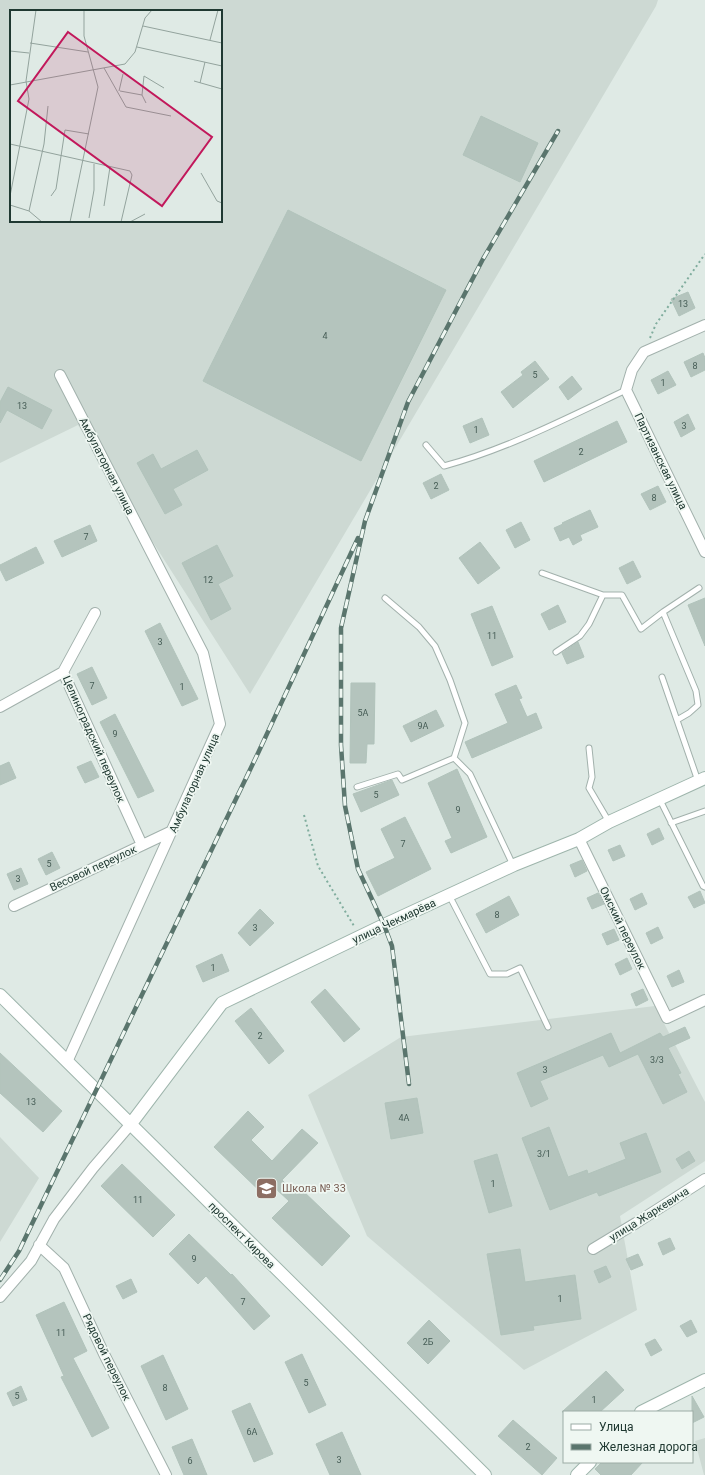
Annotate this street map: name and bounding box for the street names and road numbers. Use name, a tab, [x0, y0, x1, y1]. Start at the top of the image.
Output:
street label: Партизанская улица	[632, 411, 690, 512]
street label: Амбулаторная улица	[76, 415, 137, 517]
street label: Целиноградский переулок	[60, 674, 127, 805]
street label: Амбулаторная улица	[167, 731, 222, 835]
street label: Весовой переулок	[48, 843, 139, 894]
street label: Омский переулок	[597, 885, 648, 972]
street label: улица Чекмарёва	[350, 896, 438, 947]
street label: улица Жаркевича	[607, 1185, 691, 1244]
street label: проспект Кирова	[206, 1199, 278, 1271]
street label: Рядовой переулок	[80, 1312, 133, 1403]

